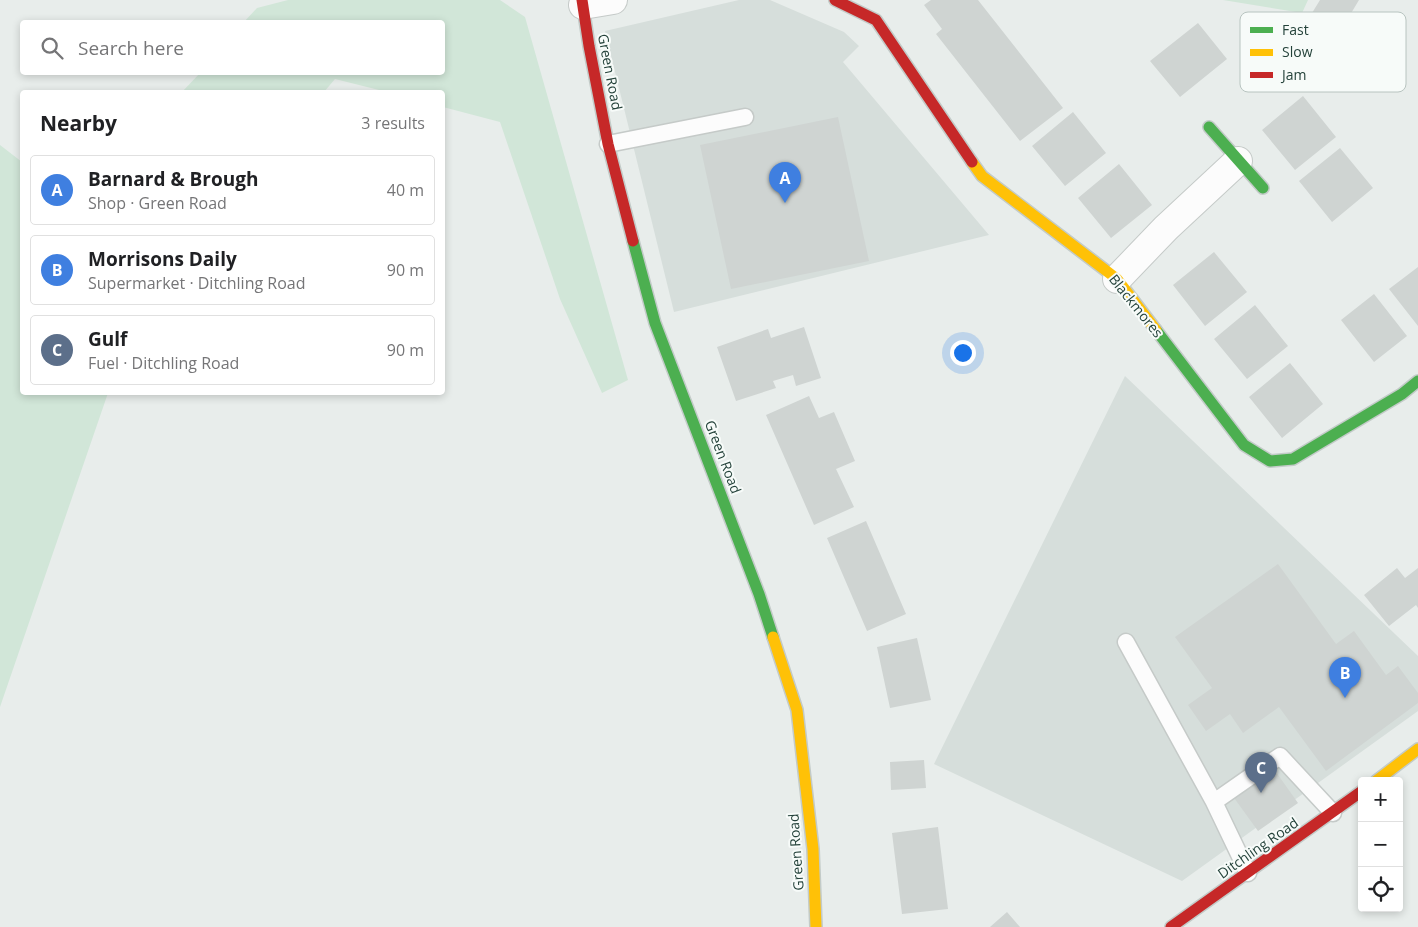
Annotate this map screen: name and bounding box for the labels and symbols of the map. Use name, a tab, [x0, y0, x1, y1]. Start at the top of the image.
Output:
legend	[1240, 12, 1406, 92]
text: Fast	[1282, 20, 1309, 39]
street label: Green Road	[594, 32, 627, 112]
text: Slow	[1282, 42, 1313, 61]
text: Jam	[1280, 65, 1307, 84]
pin: A	[769, 162, 801, 203]
street label: Blackmores	[1105, 270, 1168, 341]
your location	[950, 340, 976, 366]
street label: Green Road	[701, 417, 746, 496]
pin: B	[1329, 657, 1361, 698]
pin: C	[1245, 752, 1277, 793]
street label: Green Road	[783, 813, 808, 891]
street label: Ditchling Road	[1214, 813, 1302, 882]

